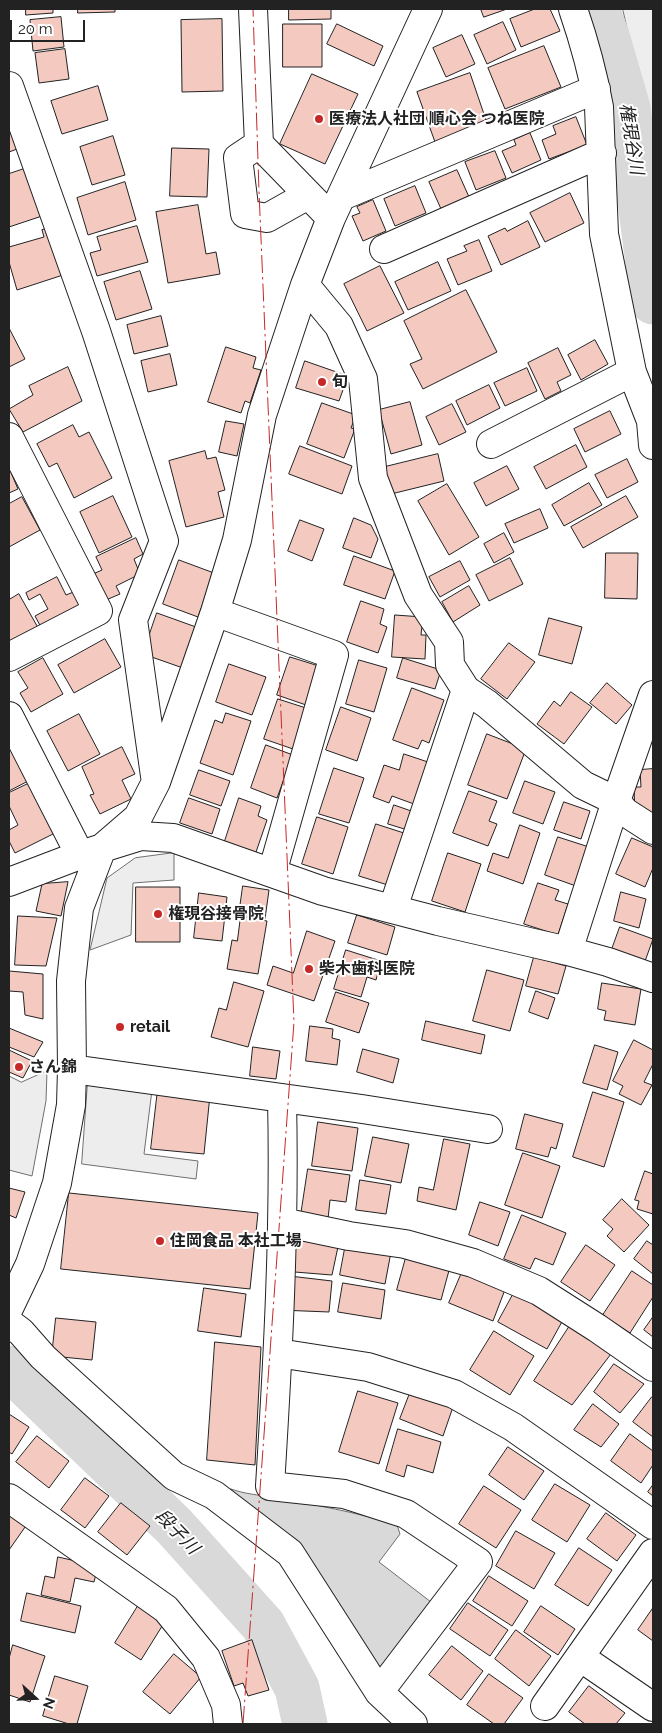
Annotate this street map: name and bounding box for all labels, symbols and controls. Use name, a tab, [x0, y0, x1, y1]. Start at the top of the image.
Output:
scale bar	[12, 10, 88, 42]
text: 20 m	[18, 20, 53, 38]
water label: 権現谷川	[615, 102, 647, 176]
place label: 医療法人社団 順心会 つね医院	[329, 109, 545, 129]
marker: 医療法人社団 順心会 つね医院	[313, 113, 325, 125]
place label: 旬	[332, 372, 348, 392]
marker: 旬	[316, 376, 328, 388]
place label: 権現谷接骨院	[168, 904, 264, 924]
marker: 権現谷接骨院	[152, 908, 164, 920]
place label: 柴木歯科医院	[319, 959, 415, 979]
marker: 柴木歯科医院	[303, 963, 315, 975]
place label: retail	[130, 1017, 170, 1037]
marker: retail	[114, 1021, 126, 1033]
place label: さん錦	[29, 1057, 77, 1077]
marker: さん錦	[13, 1061, 25, 1073]
place label: 住岡食品 本社工場	[170, 1231, 302, 1251]
marker: 住岡食品 本社工場	[154, 1235, 166, 1247]
water label: 段子川	[150, 1505, 204, 1559]
north arrow	[10, 1673, 60, 1723]
text: N	[40, 1695, 58, 1711]

